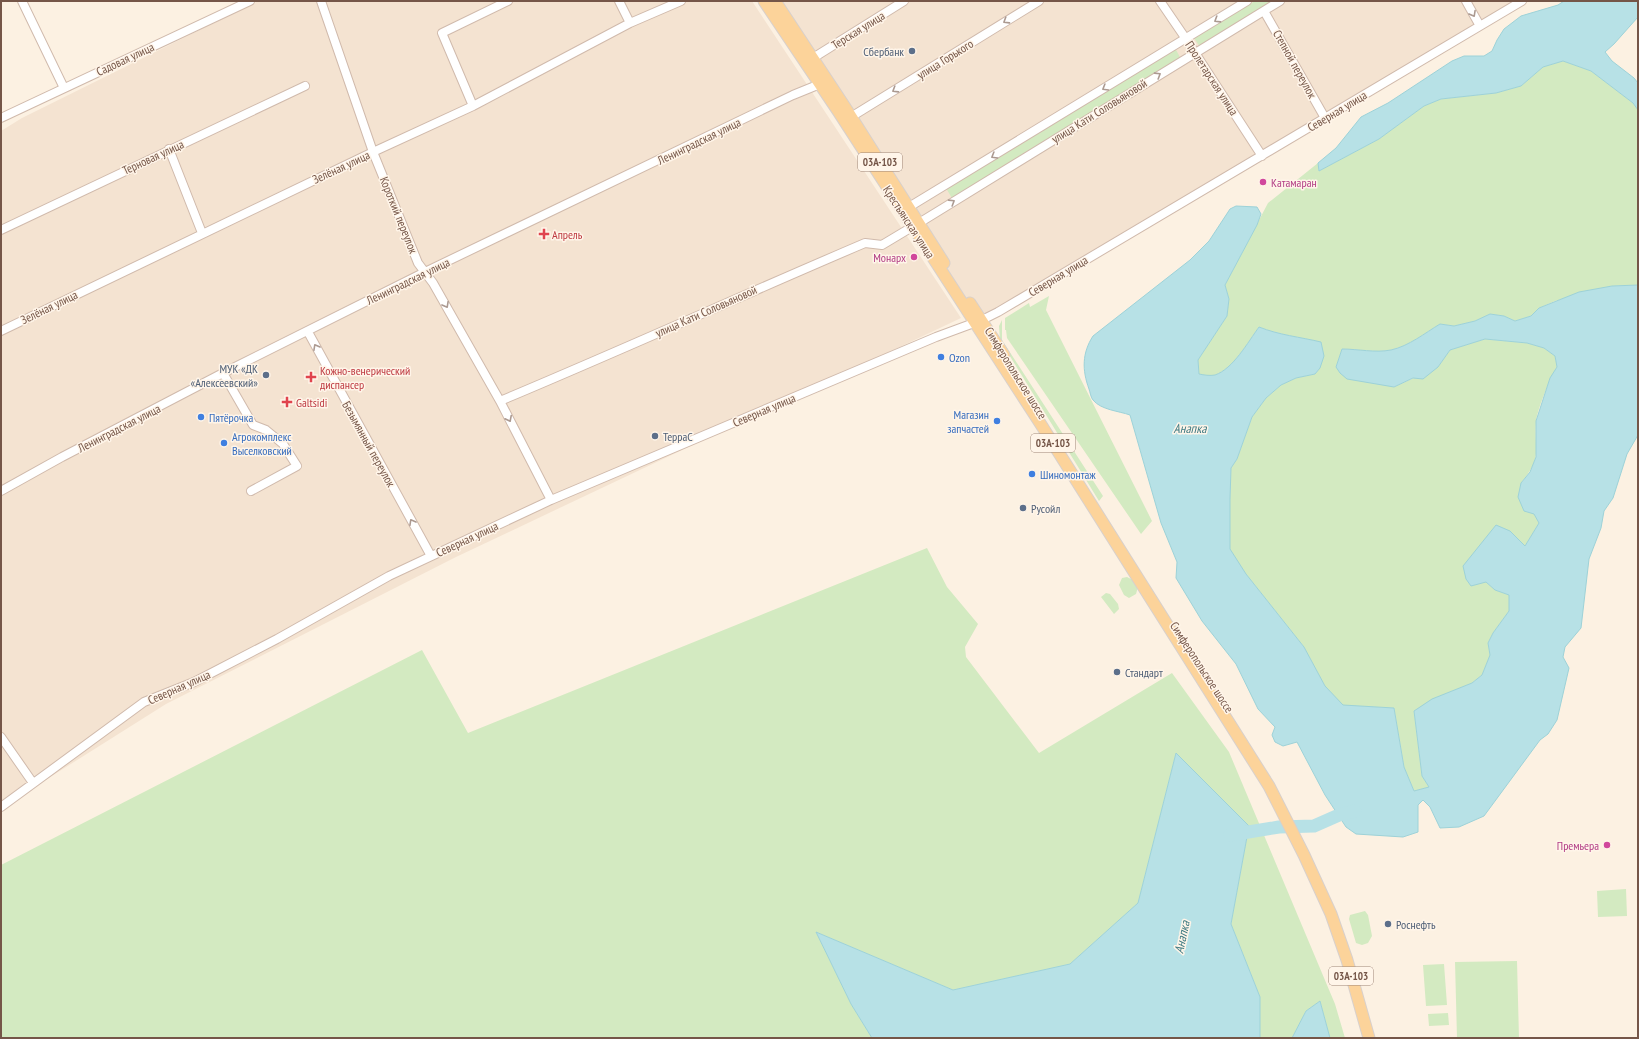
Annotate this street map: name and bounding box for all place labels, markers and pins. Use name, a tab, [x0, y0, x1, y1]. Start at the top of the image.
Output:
place label: Сбербанк	[863, 44, 904, 59]
marker: Сбербанк	[907, 46, 917, 56]
place label: Катамаран	[1271, 175, 1317, 190]
marker: Катамаран	[1258, 177, 1268, 187]
place label: Апрель	[552, 227, 583, 242]
marker: Апрель	[539, 229, 549, 239]
place label: Монарх	[873, 250, 906, 265]
marker: Монарх	[909, 252, 919, 262]
place label: Ozon	[949, 350, 970, 365]
marker: Ozon	[936, 352, 946, 362]
place label: МУК «ДК «Алексеевский»	[191, 361, 258, 390]
place label: Кожно-венерический диспансер	[320, 363, 410, 392]
marker: МУК «ДК «Алексеевский»	[261, 370, 271, 380]
marker: Кожно-венерический диспансер	[305, 371, 317, 383]
place label: Galtsidi	[296, 395, 327, 410]
marker: Galtsidi	[281, 396, 293, 408]
place label: Магазин запчастей	[947, 407, 989, 436]
place label: Пятёрочка	[209, 410, 253, 425]
marker: Пятёрочка	[196, 412, 206, 422]
marker: Магазин запчастей	[992, 416, 1002, 426]
place label: Агрокомплекс Выселковский	[232, 429, 292, 458]
place label: ТерраС	[663, 429, 693, 444]
marker: ТерраС	[650, 431, 660, 441]
marker: Агрокомплекс Выселковский	[219, 438, 229, 448]
place label: Шиномонтаж	[1040, 467, 1096, 482]
marker: Шиномонтаж	[1027, 469, 1037, 479]
place label: Русойл	[1031, 501, 1060, 516]
marker: Русойл	[1018, 503, 1028, 513]
place label: Стандарт	[1125, 665, 1163, 680]
marker: Стандарт	[1112, 667, 1122, 677]
place label: Премьера	[1557, 838, 1599, 853]
marker: Премьера	[1602, 840, 1612, 850]
place label: Роснефть	[1396, 917, 1436, 932]
marker: Роснефть	[1383, 919, 1393, 929]

